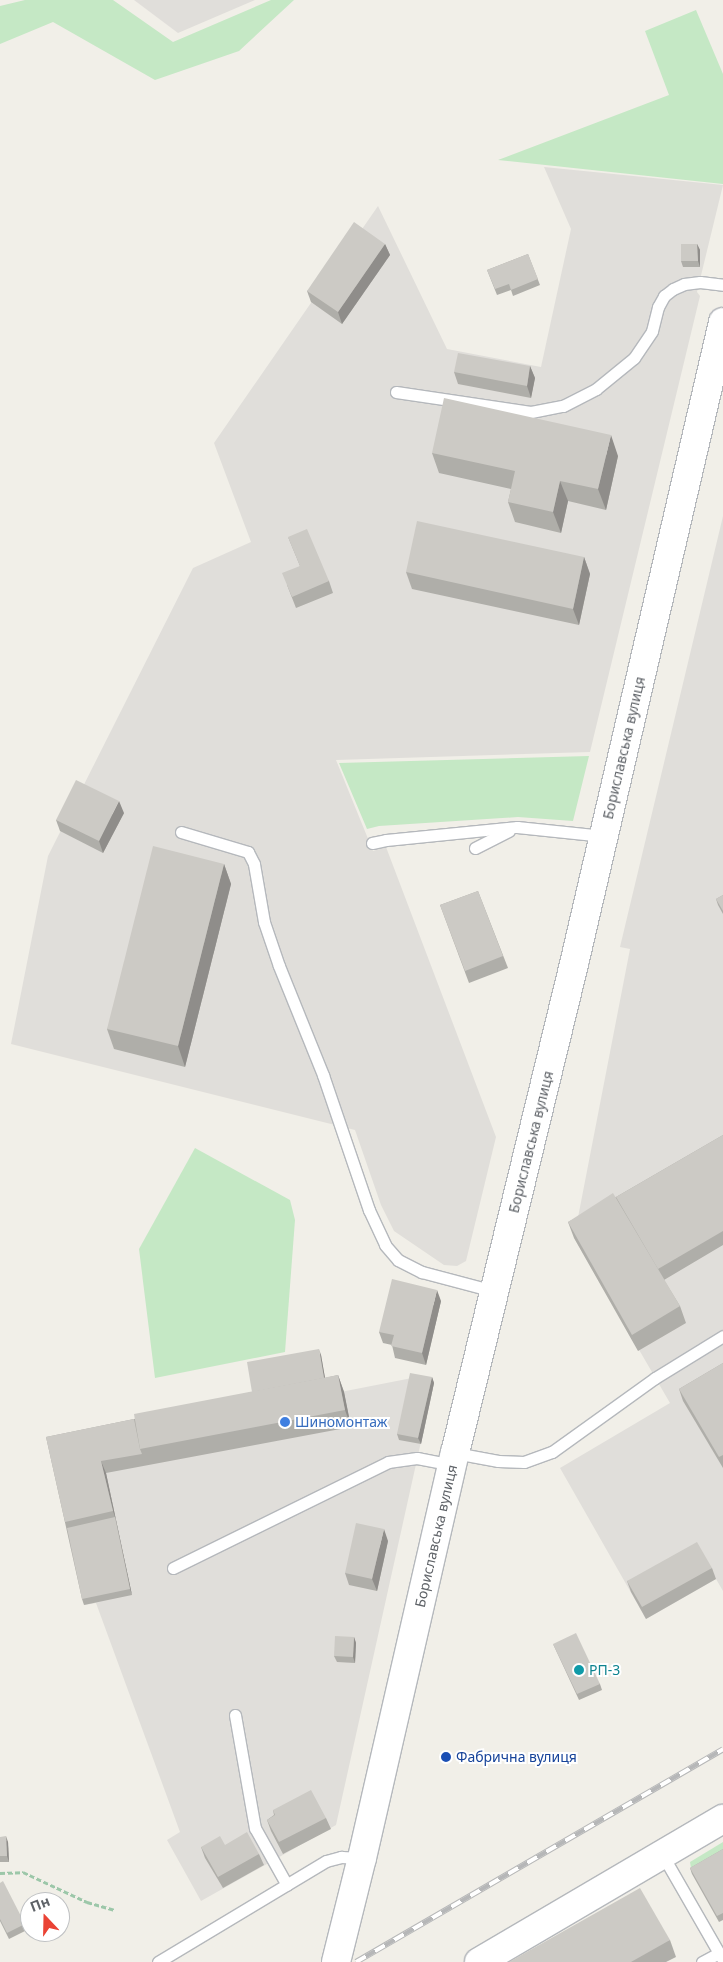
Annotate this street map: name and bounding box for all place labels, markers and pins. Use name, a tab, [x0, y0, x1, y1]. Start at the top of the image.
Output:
place label: Шиномонтаж	[295, 1414, 387, 1430]
marker: Шиномонтаж	[279, 1416, 291, 1428]
place label: РП-3	[589, 1662, 620, 1678]
marker: РП-3	[573, 1664, 585, 1676]
place label: Фабрична вулиця	[456, 1749, 577, 1765]
marker: Фабрична вулиця	[440, 1751, 452, 1763]

